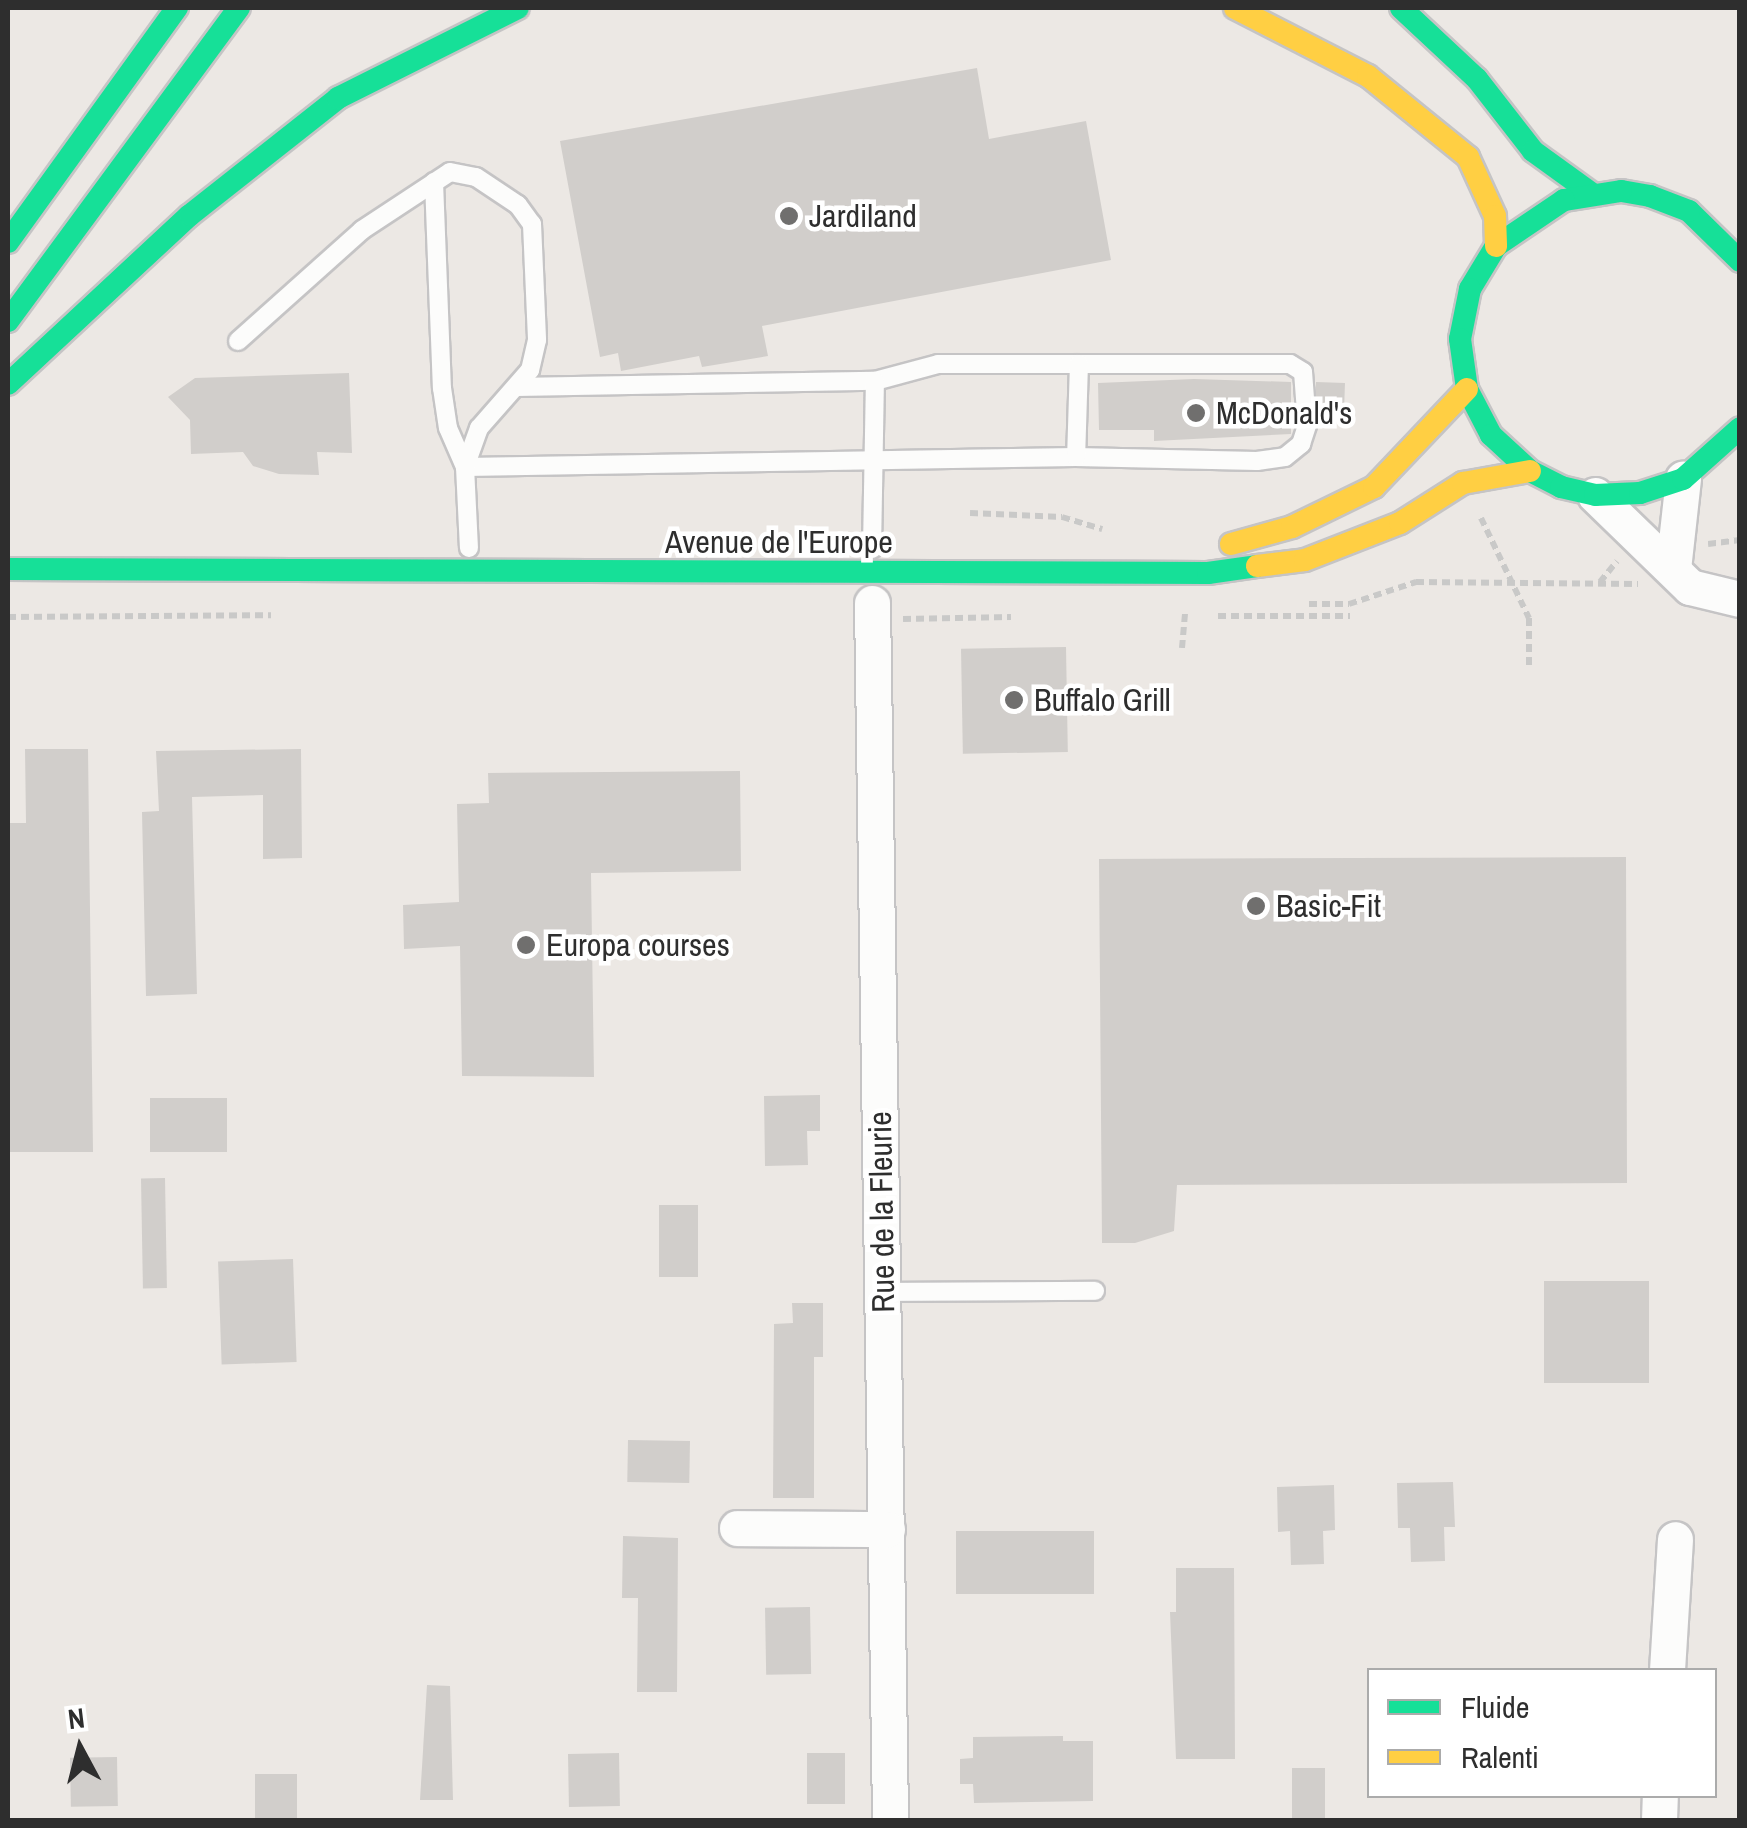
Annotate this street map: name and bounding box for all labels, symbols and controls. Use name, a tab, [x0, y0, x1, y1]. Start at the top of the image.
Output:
place label: Jardiland	[809, 197, 917, 235]
marker: Jardiland	[778, 205, 800, 227]
place label: McDonald's	[1216, 394, 1352, 432]
marker: McDonald's	[1185, 402, 1207, 424]
street label: Avenue de l'Europe	[665, 523, 893, 561]
place label: Buffalo Grill	[1034, 681, 1171, 719]
marker: Buffalo Grill	[1003, 689, 1025, 711]
place label: Basic-Fit	[1276, 887, 1381, 925]
marker: Basic-Fit	[1245, 895, 1267, 917]
place label: Europa courses	[546, 926, 730, 964]
marker: Europa courses	[515, 934, 537, 956]
street label: Rue de la Fleurie	[861, 1111, 903, 1313]
legend	[1367, 1668, 1717, 1798]
text: Fluide	[1461, 1687, 1529, 1727]
north arrow	[30, 1698, 130, 1798]
text: N	[66, 1698, 87, 1738]
text: Ralenti	[1461, 1737, 1539, 1777]

